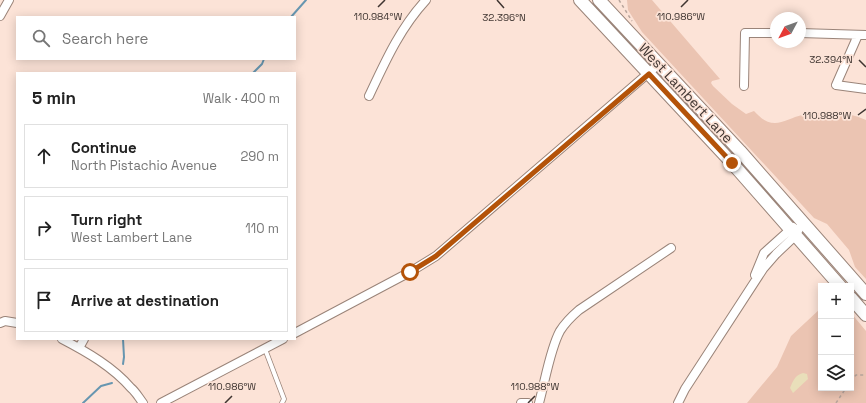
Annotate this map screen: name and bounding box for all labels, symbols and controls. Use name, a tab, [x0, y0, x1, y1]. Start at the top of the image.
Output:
text: 110.984°W	[354, 10, 402, 23]
text: 110.986°W	[657, 10, 705, 23]
text: 32.396°N	[482, 11, 526, 24]
north arrow	[770, 12, 806, 48]
search box	[16, 16, 296, 60]
icon: search	[30, 27, 52, 49]
text: Search here	[62, 29, 148, 48]
street label: West Lambert Lane	[635, 39, 737, 147]
text: 32.394°N	[809, 53, 853, 66]
text: 5 min	[32, 87, 76, 109]
text: Walk · 400 m	[203, 90, 280, 107]
text: 110.988°W	[803, 109, 851, 122]
text: Continue	[71, 138, 137, 157]
icon: ahead	[33, 145, 55, 167]
text: 290 m	[240, 148, 279, 165]
route end	[723, 154, 741, 172]
text: North Pistachio Avenue	[71, 157, 217, 174]
text: Turn right	[71, 210, 142, 229]
icon: right	[33, 217, 55, 239]
text: 110 m	[245, 220, 279, 237]
text: West Lambert Lane	[71, 229, 192, 246]
route start	[401, 263, 419, 281]
map controls	[818, 283, 854, 391]
button: +	[818, 283, 854, 319]
icon: arrive	[33, 289, 55, 311]
text: Arrive at destination	[71, 291, 219, 310]
button: −	[818, 319, 854, 355]
button: layers	[818, 355, 854, 391]
text: 110.986°W	[208, 380, 256, 393]
text: 110.988°W	[511, 380, 559, 393]

